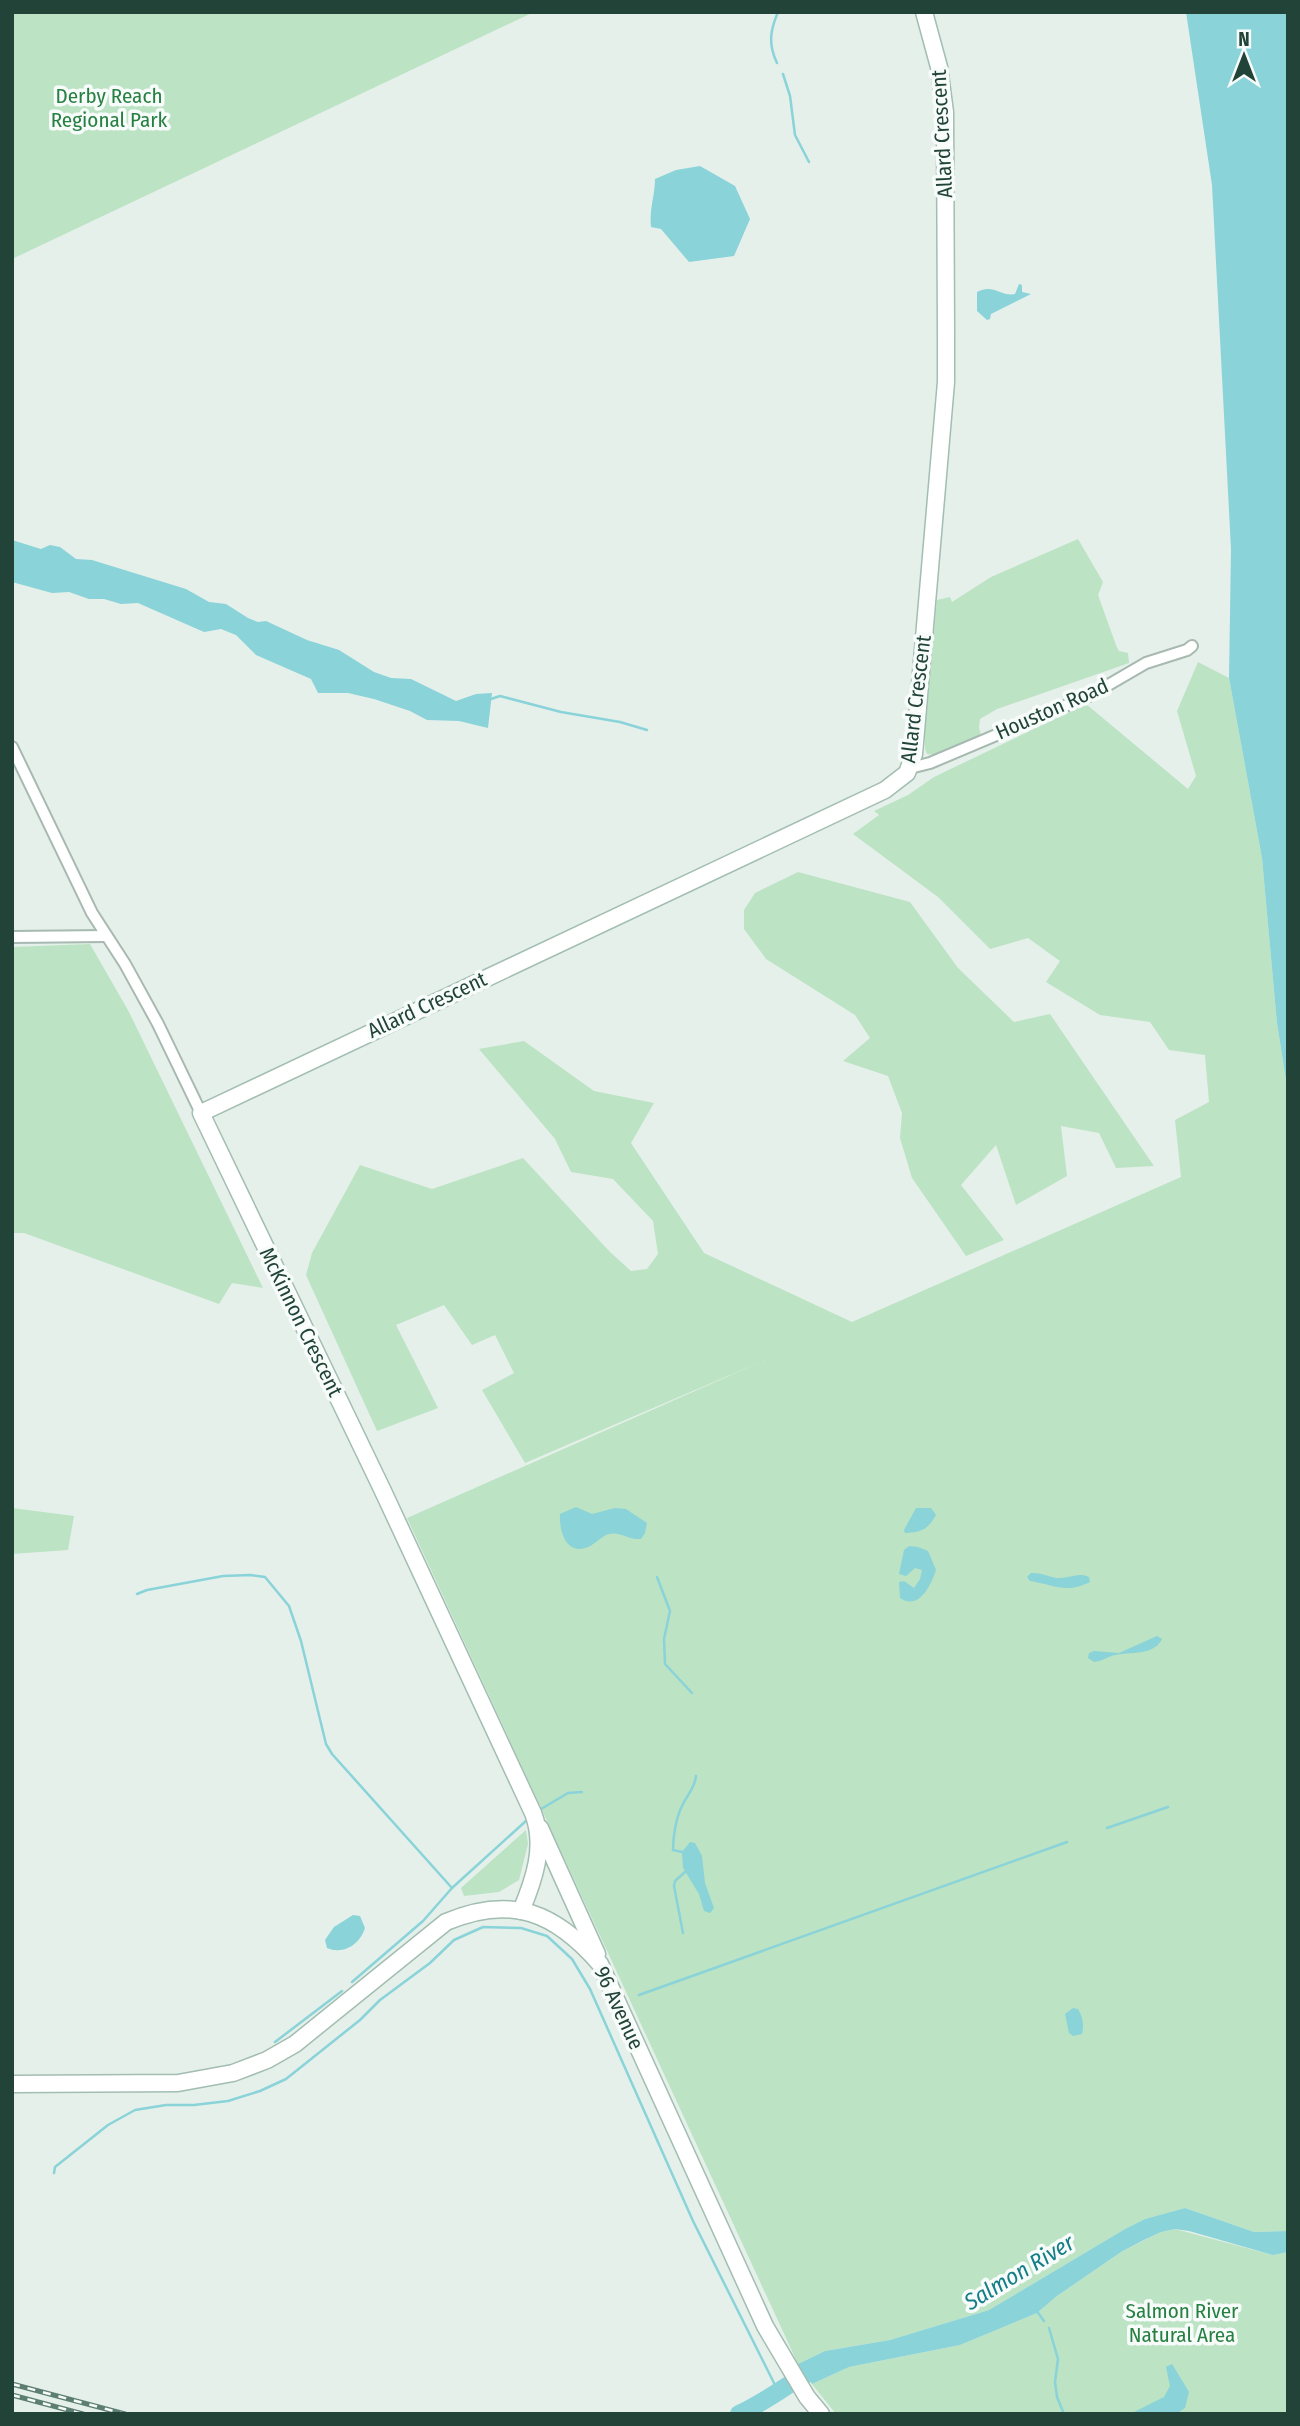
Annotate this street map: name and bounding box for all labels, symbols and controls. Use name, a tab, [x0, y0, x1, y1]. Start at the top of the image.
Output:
north arrow	[1209, 21, 1279, 91]
text: N	[1238, 28, 1250, 51]
street label: Allard Crescent	[926, 69, 958, 199]
park label: Derby Reach Regional Park	[51, 83, 168, 133]
street label: Allard Crescent	[895, 633, 937, 764]
street label: Houston Road	[992, 673, 1112, 745]
street label: Allard Crescent	[363, 966, 491, 1044]
street label: McKinnon Crescent	[254, 1243, 348, 1401]
street label: 96 Avenue	[588, 1962, 650, 2054]
water label: Salmon River	[958, 2228, 1080, 2316]
park label: Salmon River Natural Area	[1126, 2298, 1239, 2348]

